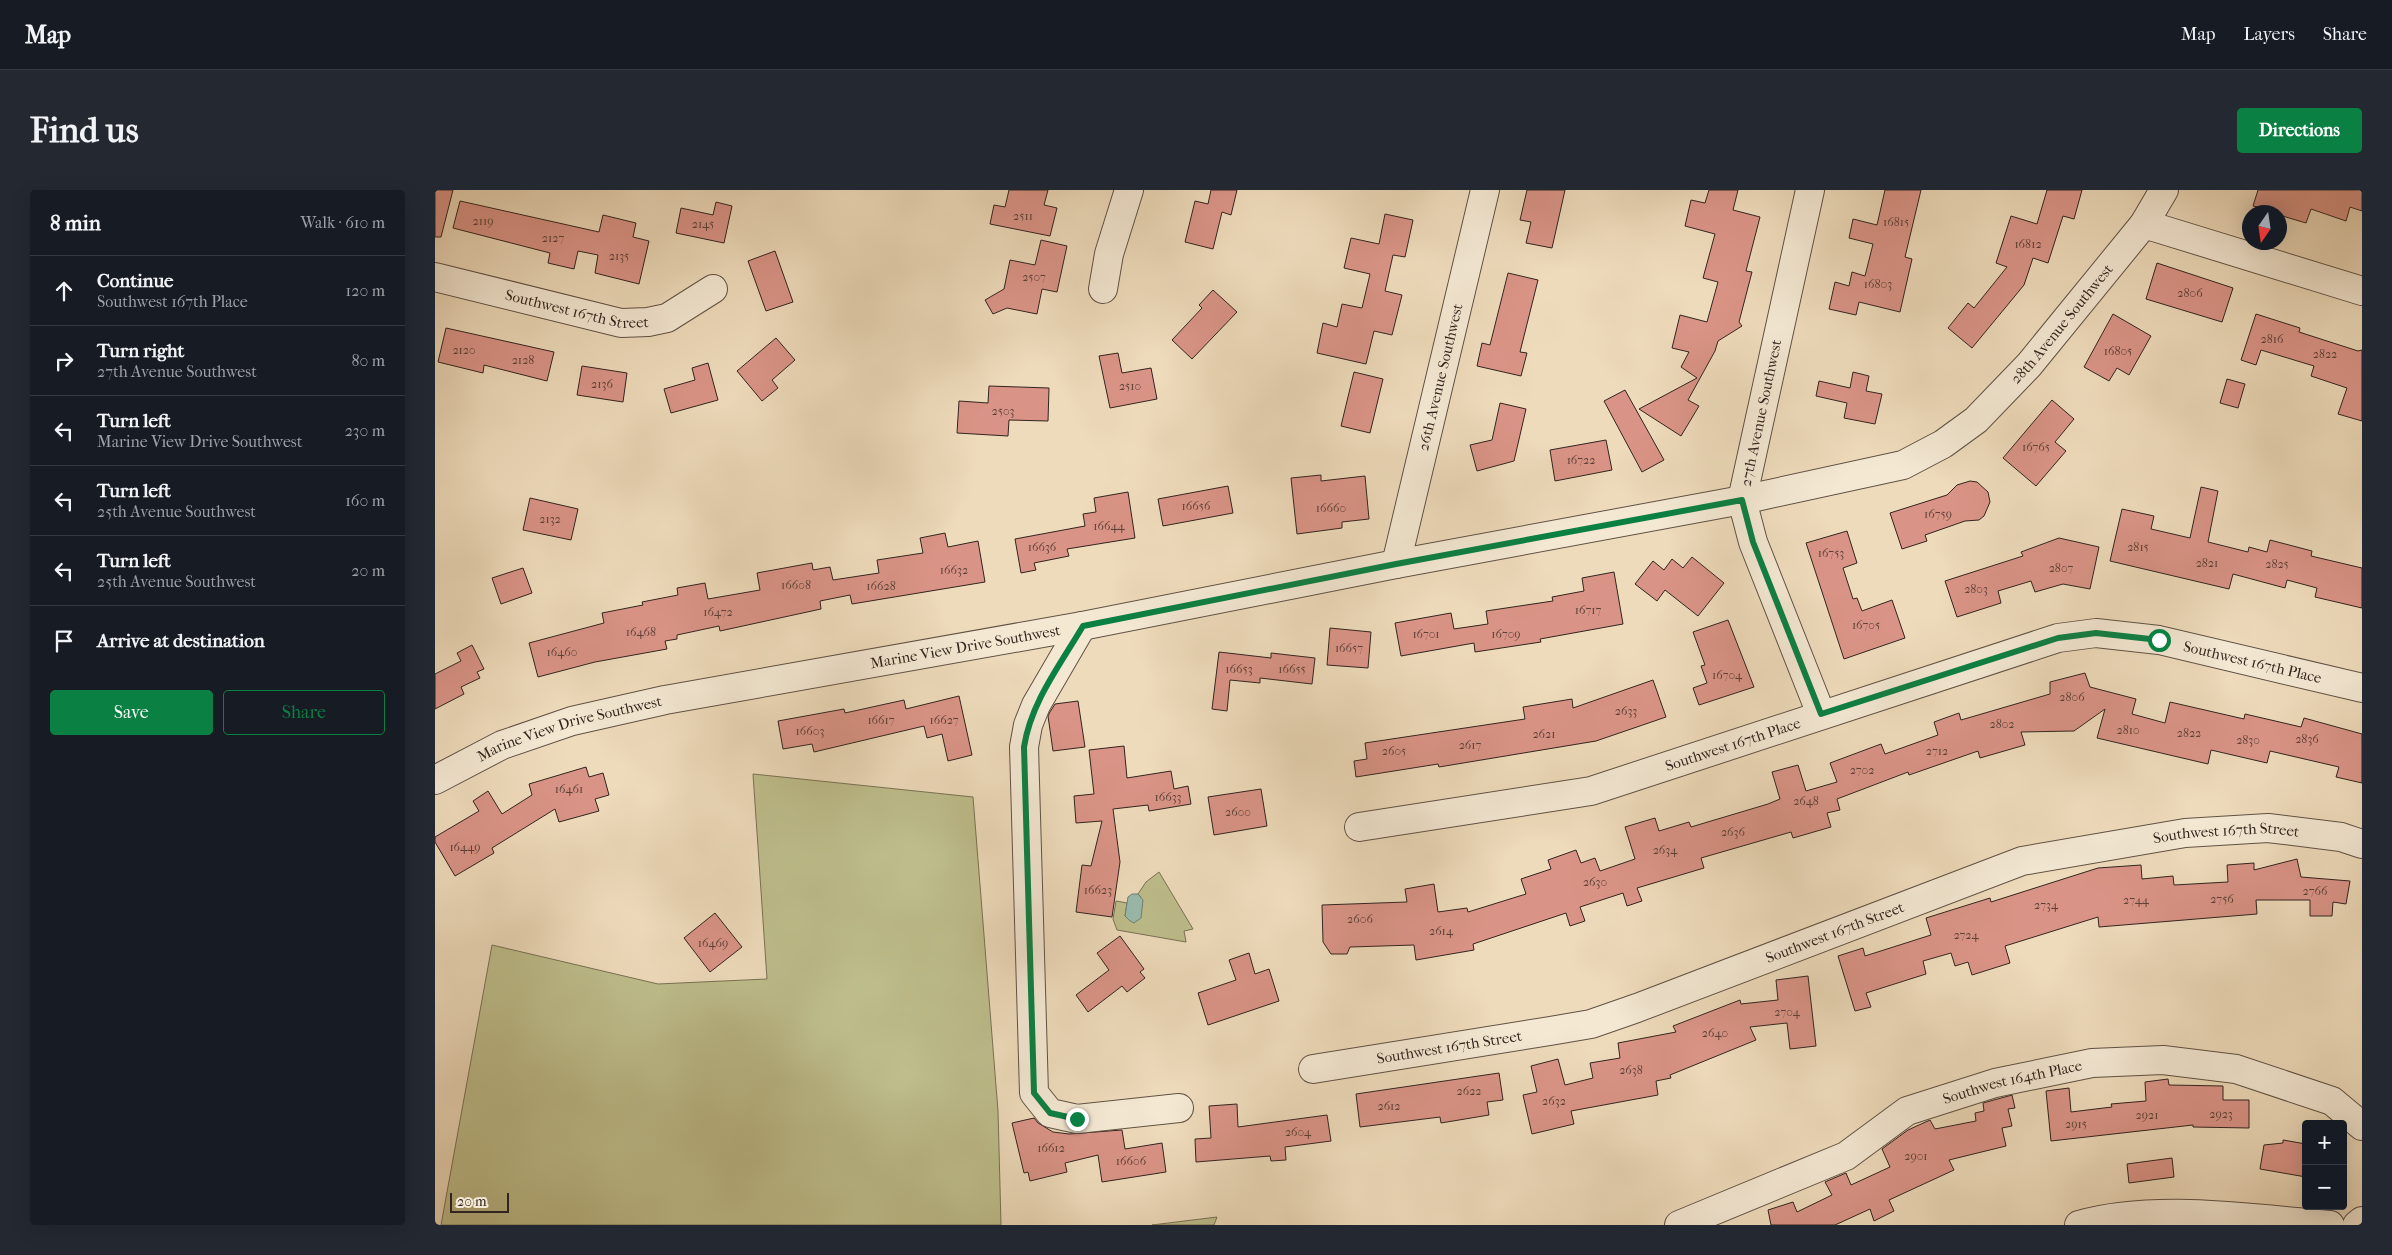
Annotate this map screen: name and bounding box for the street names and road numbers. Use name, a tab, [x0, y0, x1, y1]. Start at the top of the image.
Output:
street label: 28th Avenue Southwest	[2007, 260, 2117, 388]
street label: Southwest 167th Street	[503, 286, 650, 332]
street label: 26th Avenue Southwest	[1414, 301, 1467, 453]
street label: 27th Avenue Southwest	[1737, 337, 1786, 488]
street label: Marine View Drive Southwest	[869, 621, 1062, 672]
street label: Southwest 167th Place	[2182, 637, 2324, 687]
street label: Marine View Drive Southwest	[474, 692, 664, 765]
street label: Southwest 167th Place	[1663, 714, 1803, 775]
street label: Southwest 167th Street	[2152, 819, 2301, 847]
street label: Southwest 167th Street	[1763, 898, 1907, 967]
street label: Southwest 167th Street	[1375, 1027, 1524, 1068]
street label: Southwest 164th Place	[1940, 1056, 2084, 1108]

